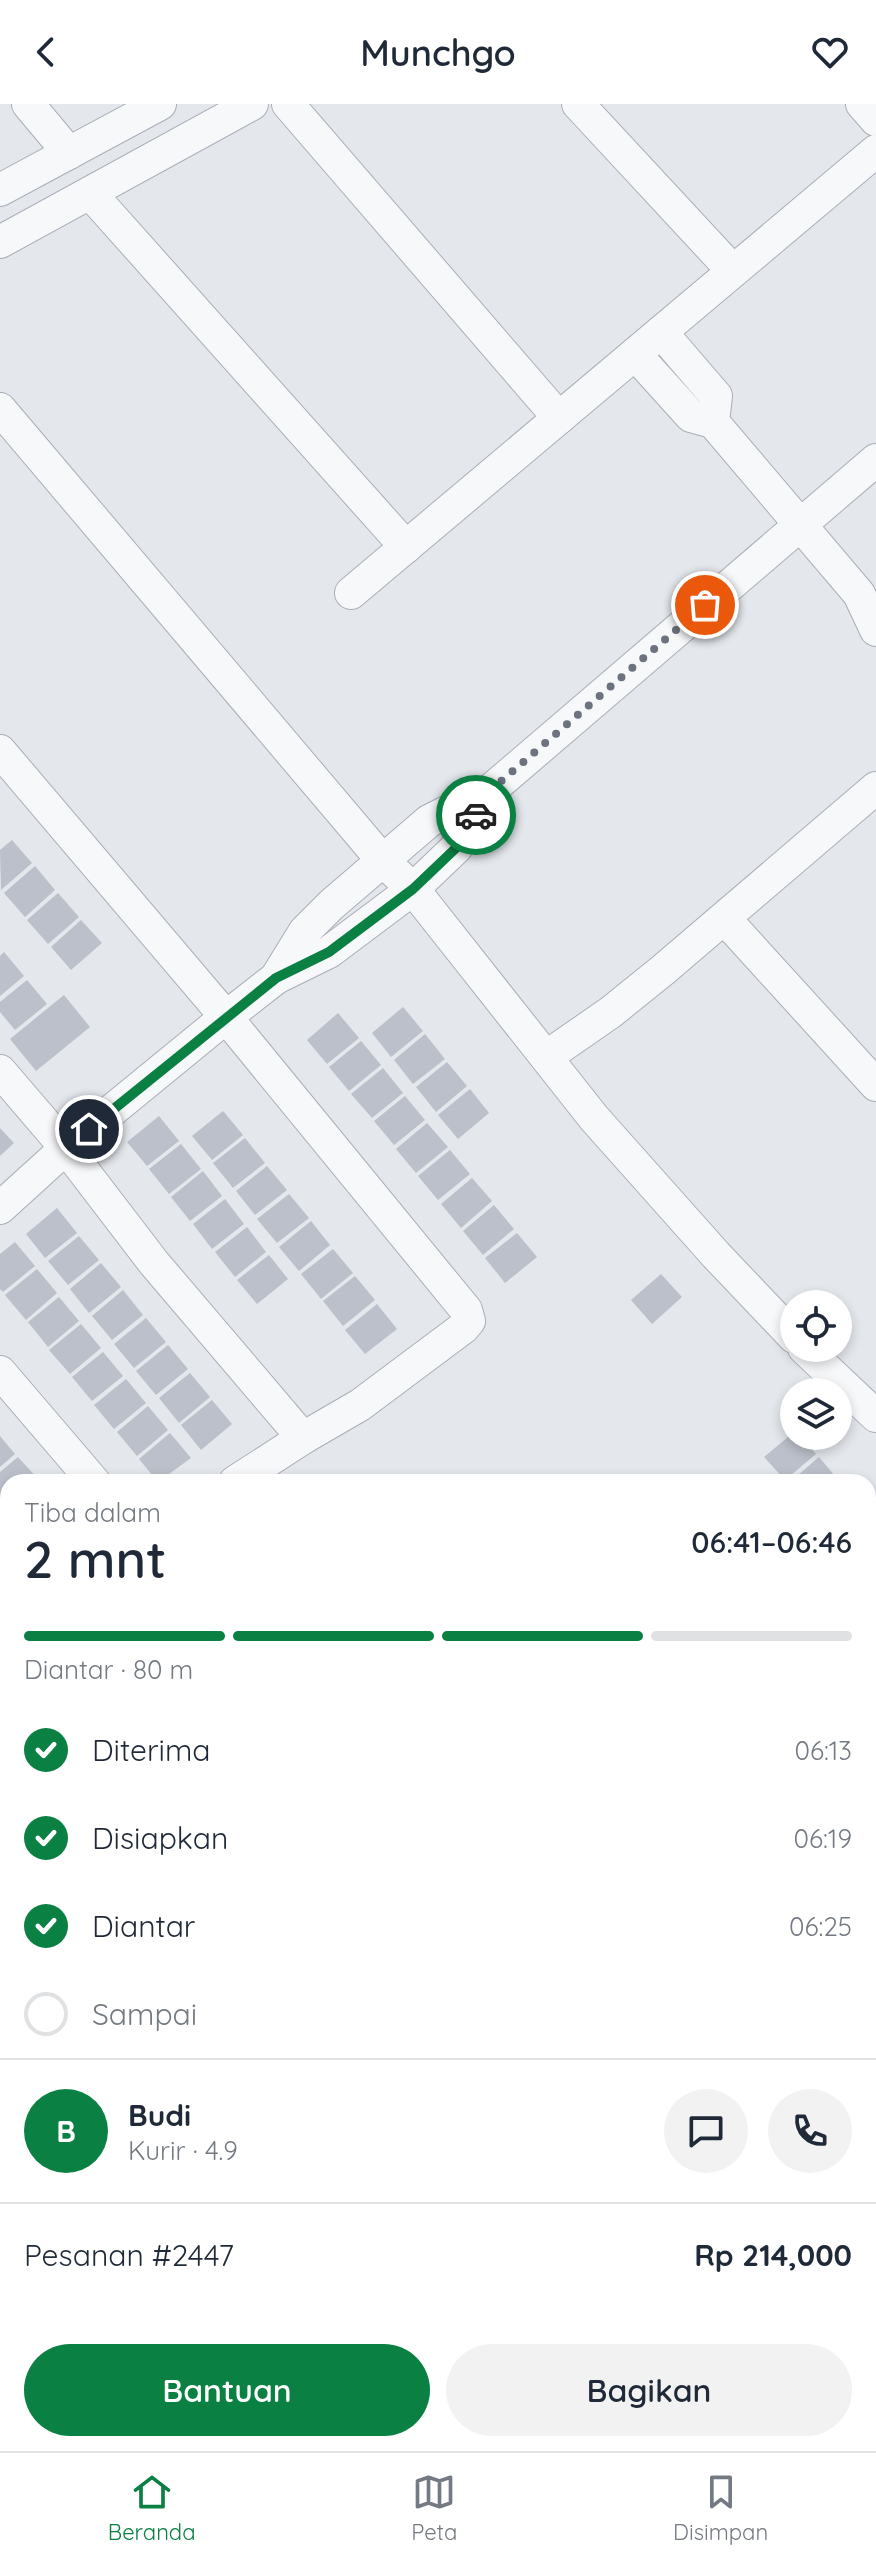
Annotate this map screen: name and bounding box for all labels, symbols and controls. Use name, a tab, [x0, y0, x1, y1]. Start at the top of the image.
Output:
icon: back	[24, 30, 68, 74]
text: Munchgo	[360, 30, 516, 75]
icon: heart	[808, 30, 852, 74]
pin	[671, 571, 739, 639]
icon: bag	[683, 583, 727, 627]
courier	[436, 775, 516, 855]
icon: car	[454, 793, 498, 837]
pin	[55, 1095, 123, 1163]
icon: home	[67, 1107, 111, 1151]
map controls	[780, 1290, 852, 1450]
button: locate	[780, 1290, 852, 1362]
button: layers	[780, 1378, 852, 1450]
text: Tiba dalam	[24, 1496, 161, 1529]
text: 06:41–06:46	[691, 1523, 852, 1561]
text: 2 mnt	[24, 1526, 166, 1591]
text: Diantar · 80 m	[24, 1653, 193, 1686]
icon: check	[24, 1728, 68, 1772]
text: Diterima	[92, 1731, 210, 1769]
text: 06:13	[794, 1734, 852, 1767]
icon: check	[24, 1816, 68, 1860]
text: Disiapkan	[92, 1819, 228, 1857]
text: 06:19	[794, 1822, 852, 1855]
icon: check	[24, 1904, 68, 1948]
text: Diantar	[92, 1907, 195, 1945]
text: 06:25	[789, 1910, 852, 1943]
text: Sampai	[92, 1995, 197, 2033]
button: chat	[664, 2089, 748, 2173]
button: phone	[768, 2089, 852, 2173]
text: Budi	[128, 2096, 191, 2134]
text: B	[56, 2112, 76, 2150]
text: Kurir · 4.9	[128, 2134, 238, 2167]
text: Pesanan #2447	[24, 2236, 234, 2274]
text: Rp 214,000	[694, 2236, 852, 2274]
button: Bantuan	[24, 2344, 430, 2436]
button: Bagikan	[446, 2344, 852, 2436]
tab: Beranda	[108, 2470, 196, 2546]
tab: Peta	[411, 2470, 457, 2546]
tab: Disimpan	[673, 2470, 768, 2546]

